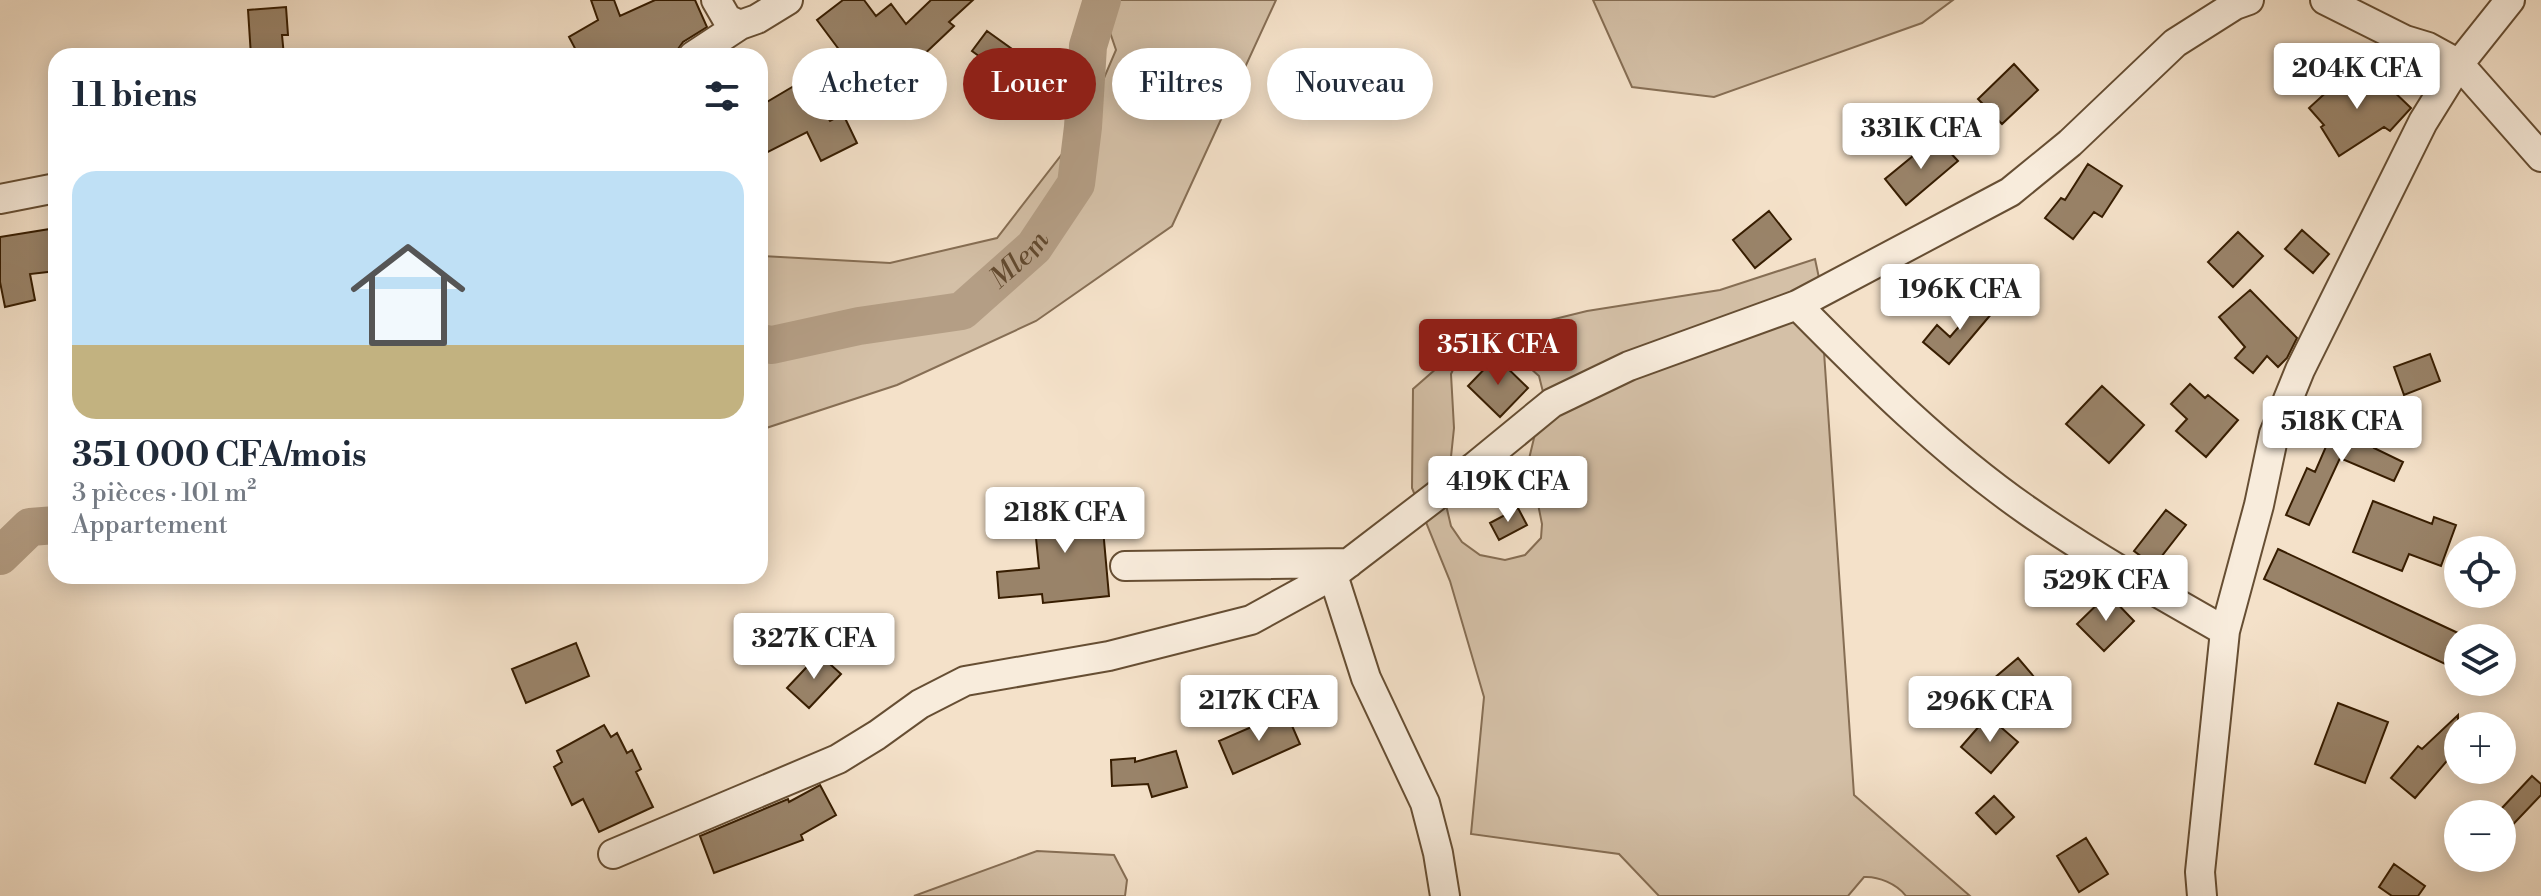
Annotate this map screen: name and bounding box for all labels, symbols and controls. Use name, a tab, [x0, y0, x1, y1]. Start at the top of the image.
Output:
pin: 204K CFA	[2274, 43, 2440, 111]
chip: Acheter	[792, 48, 947, 120]
chip: Louer	[963, 48, 1096, 120]
chip: Filtres	[1112, 48, 1251, 120]
chip: Nouveau	[1267, 48, 1433, 120]
text: 204K CFA	[2292, 53, 2422, 85]
icon: filters	[700, 74, 744, 118]
text: 11 biens	[72, 75, 197, 117]
pin: 331K CFA	[1838, 103, 2004, 171]
text: 331K CFA	[1860, 113, 1982, 145]
icon: home	[336, 223, 480, 367]
water label: Mlem	[982, 225, 1057, 296]
pin: 196K CFA	[1877, 264, 2043, 332]
text: 196K CFA	[1899, 274, 2021, 306]
pin: 351K CFA	[1415, 319, 1581, 387]
text: 351K CFA	[1437, 329, 1559, 361]
pin: 518K CFA	[2259, 396, 2425, 464]
text: 518K CFA	[2281, 406, 2403, 438]
text: 351 000 CFA/mois	[72, 435, 367, 477]
pin: 419K CFA	[1425, 456, 1591, 524]
text: 419K CFA	[1446, 466, 1570, 498]
text: 3 pièces · 101 m²	[72, 477, 256, 509]
pin: 218K CFA	[982, 487, 1148, 555]
text: 218K CFA	[1003, 497, 1127, 529]
text: Appartement	[72, 509, 228, 541]
map controls	[2444, 536, 2516, 872]
button: locate	[2444, 536, 2516, 608]
pin: 529K CFA	[2023, 555, 2189, 623]
text: 529K CFA	[2043, 565, 2169, 597]
pin: 327K CFA	[731, 613, 897, 681]
text: 327K CFA	[752, 623, 876, 655]
button: layers	[2444, 624, 2516, 696]
pin: 217K CFA	[1176, 675, 1342, 743]
pin: 296K CFA	[1907, 676, 2073, 744]
text: 217K CFA	[1199, 685, 1319, 717]
text: 296K CFA	[1927, 686, 2053, 718]
button: +	[2444, 712, 2516, 784]
button: −	[2444, 800, 2516, 872]

